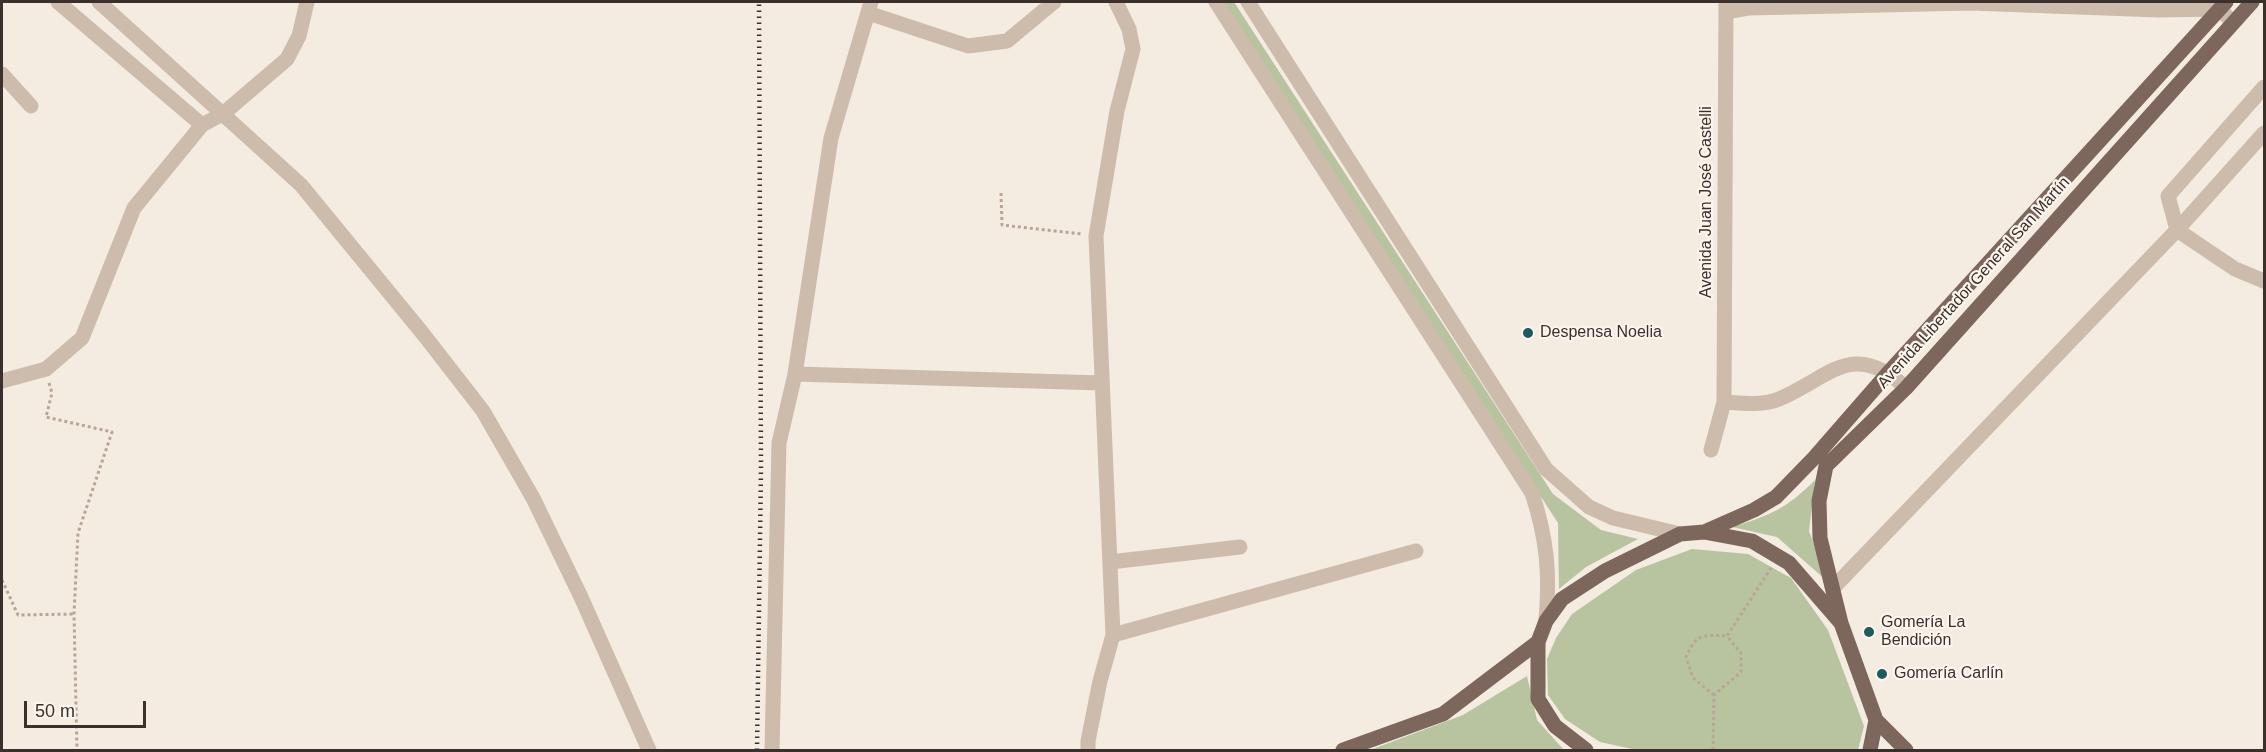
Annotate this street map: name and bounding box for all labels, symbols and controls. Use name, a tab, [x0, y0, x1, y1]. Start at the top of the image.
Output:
street label: Avenida Juan José Castelli	[1697, 106, 1717, 298]
street label: Avenida Libertador General San Martín	[1874, 173, 2074, 393]
place label: Despensa Noelia	[1540, 323, 1662, 343]
marker: Despensa Noelia	[1521, 326, 1535, 340]
place label: Gomería La Bendición	[1881, 613, 1965, 651]
marker: Gomería La Bendición	[1862, 625, 1876, 639]
place label: Gomería Carlín	[1894, 664, 2003, 684]
marker: Gomería Carlín	[1875, 667, 1889, 681]
scale bar	[27, 689, 148, 727]
text: 50 m	[35, 701, 75, 721]

